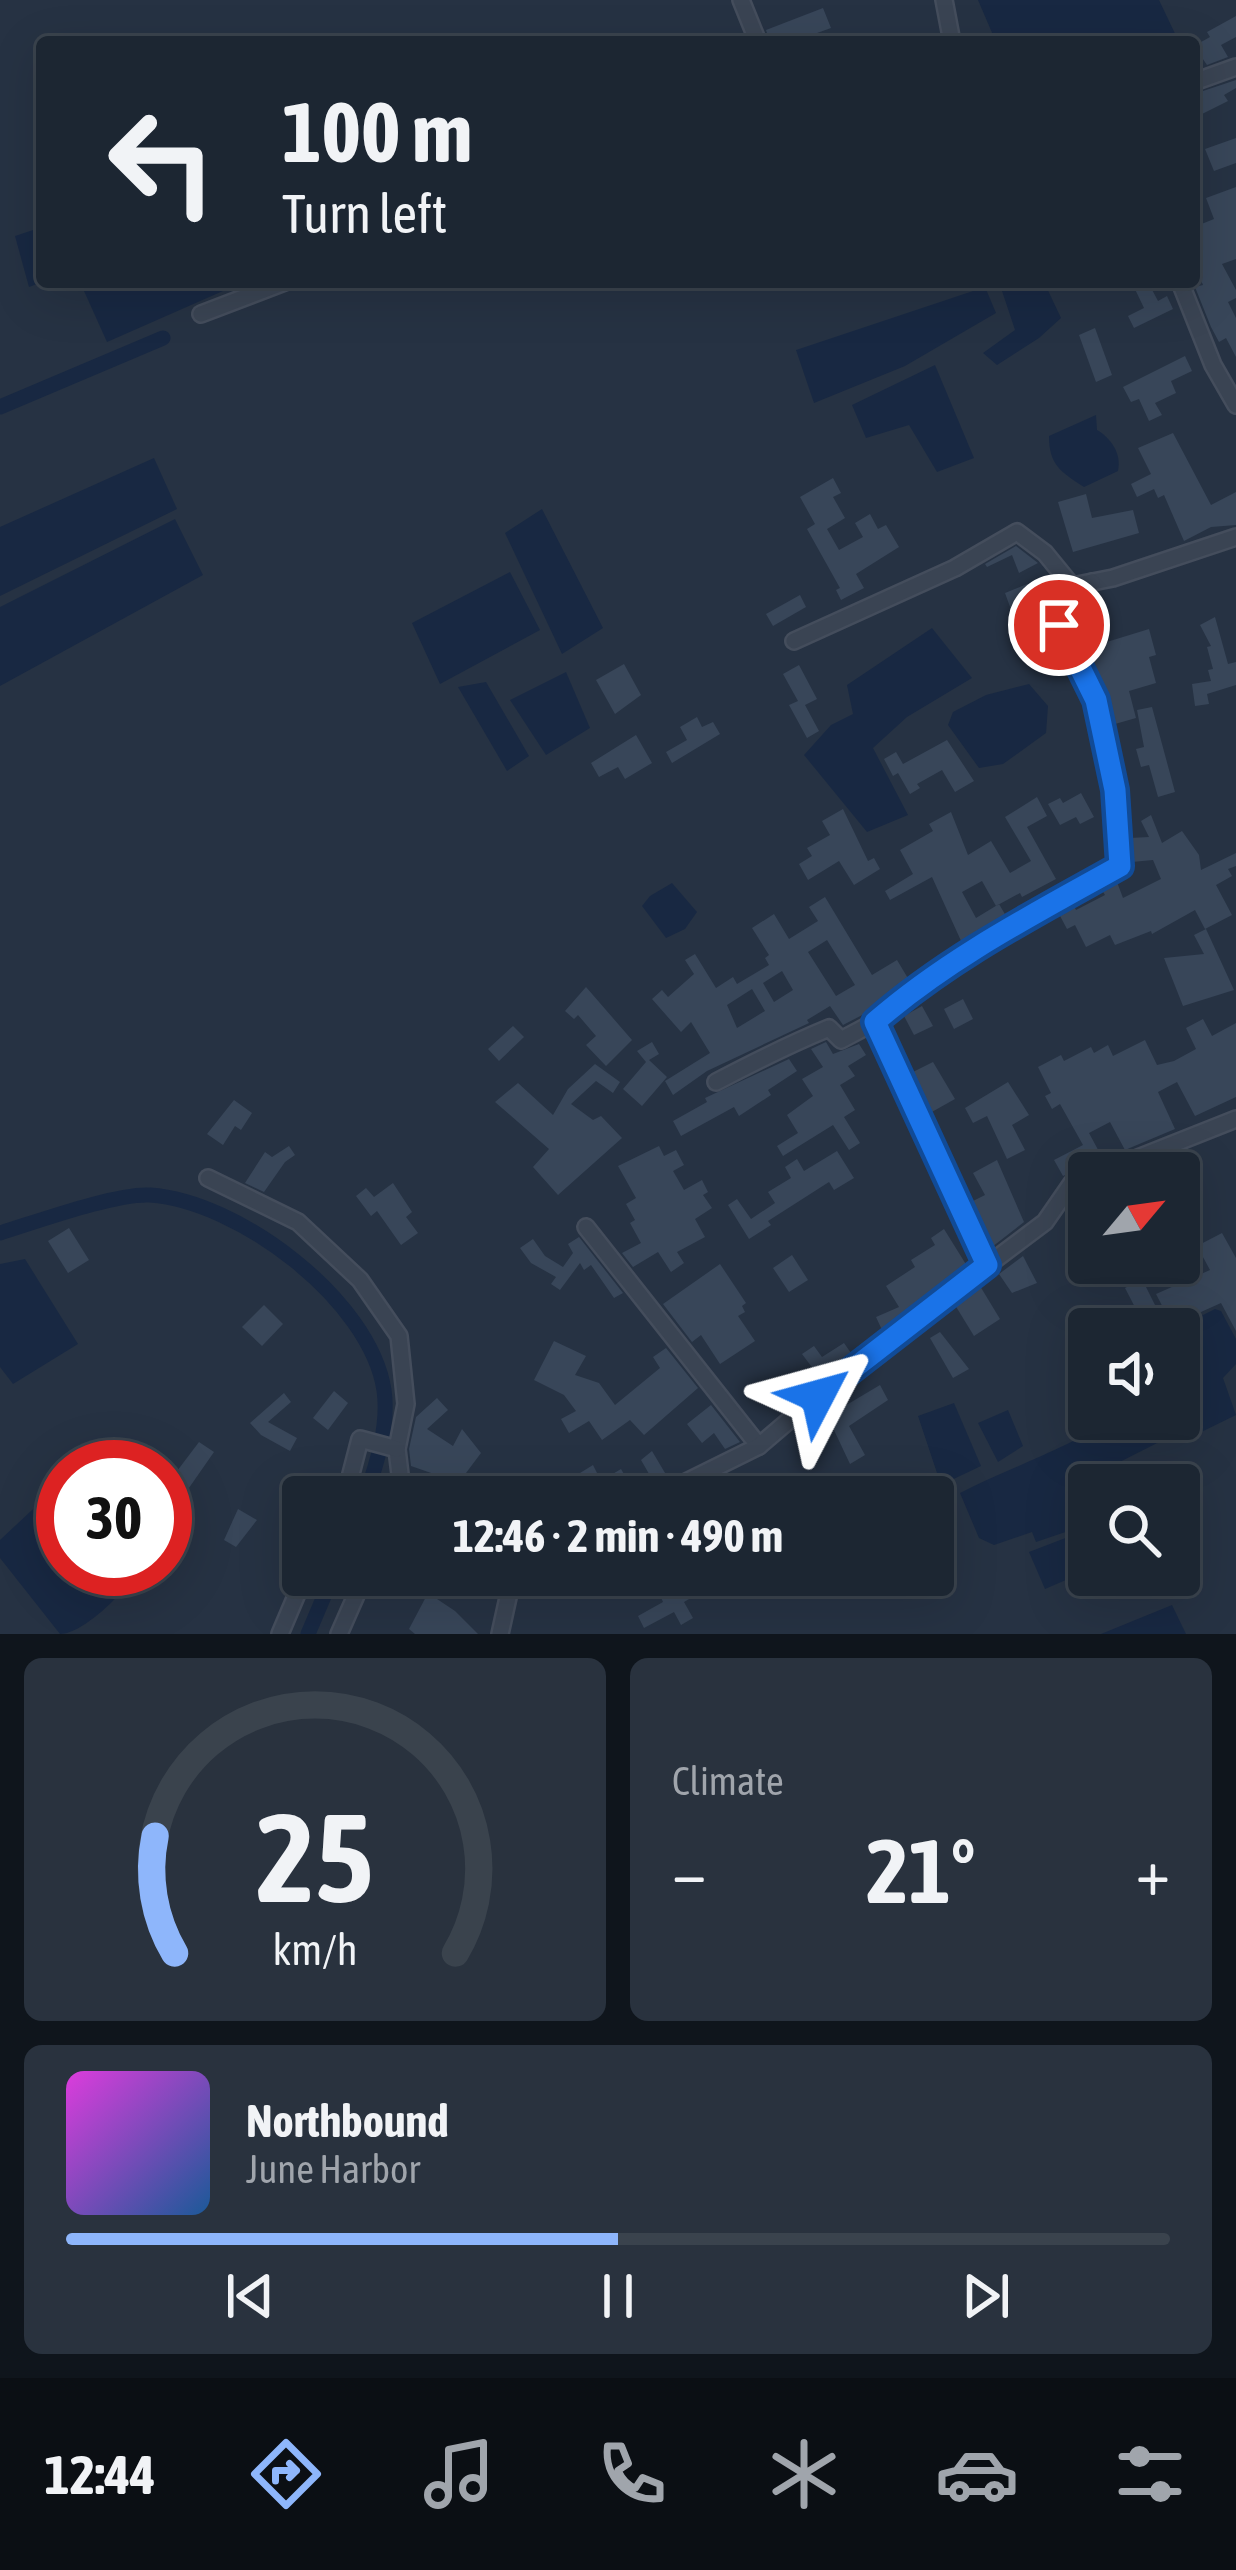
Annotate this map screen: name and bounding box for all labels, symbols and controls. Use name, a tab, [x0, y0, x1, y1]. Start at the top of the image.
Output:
icon: left	[84, 84, 240, 240]
text: 100 m	[282, 84, 472, 180]
text: Turn left	[282, 183, 447, 244]
pin	[1008, 574, 1110, 676]
icon: arrive	[1026, 592, 1092, 658]
north arrow	[1068, 1152, 1200, 1284]
map controls	[1068, 1152, 1200, 1596]
button: sound	[1068, 1308, 1200, 1440]
position arrow	[755, 1333, 881, 1459]
speed limit sign: 30	[36, 1440, 192, 1596]
button: search	[1068, 1464, 1200, 1596]
text: 12:46 · 2 min · 490 m	[453, 1510, 783, 1562]
text: Climate	[672, 1759, 784, 1803]
text: 25	[256, 1785, 374, 1928]
text: 21°	[866, 1819, 976, 1922]
text: −	[672, 1833, 706, 1909]
text: +	[1136, 1833, 1170, 1909]
text: km/h	[272, 1924, 358, 1973]
text: Northbound	[246, 2095, 449, 2147]
text: June Harbor	[246, 2147, 420, 2191]
icon: previous	[217, 2263, 283, 2329]
icon: pause	[585, 2263, 651, 2329]
icon: next	[953, 2263, 1019, 2329]
icon: directions	[244, 2432, 328, 2516]
icon: music	[417, 2432, 501, 2516]
icon: phone	[590, 2432, 674, 2516]
icon: climate	[762, 2432, 846, 2516]
icon: car	[935, 2432, 1019, 2516]
icon: filters	[1108, 2432, 1192, 2516]
text: 12:44	[44, 2444, 155, 2505]

